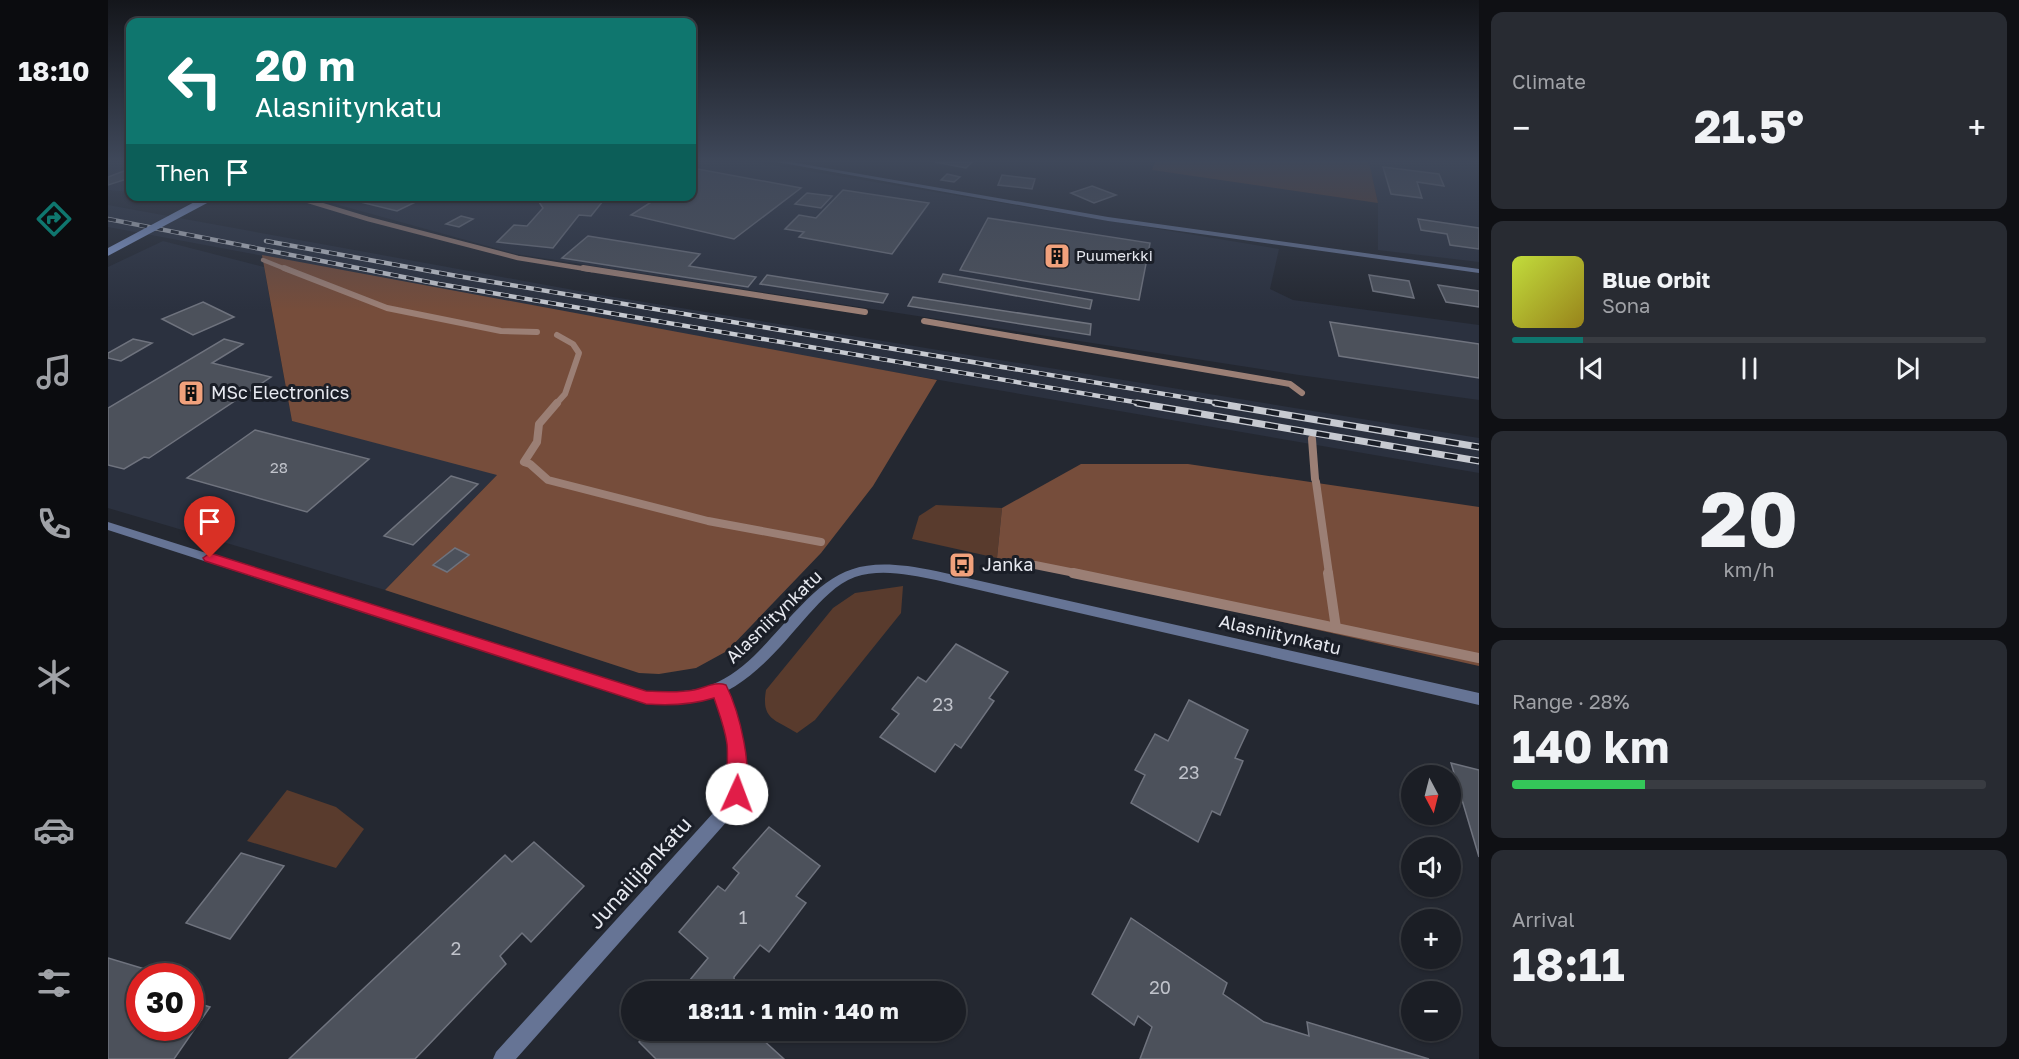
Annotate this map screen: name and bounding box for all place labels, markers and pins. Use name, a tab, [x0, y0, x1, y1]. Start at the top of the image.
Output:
building icon: Puumerkki	[1042, 241, 1072, 271]
place label: Puumerkki	[1076, 246, 1153, 264]
building icon: MSc Electronics	[176, 378, 206, 408]
place label: MSc Electronics	[211, 381, 349, 403]
pin	[184, 496, 235, 558]
bus stop icon: Janka	[947, 550, 977, 580]
place label: Janka	[982, 553, 1033, 575]

